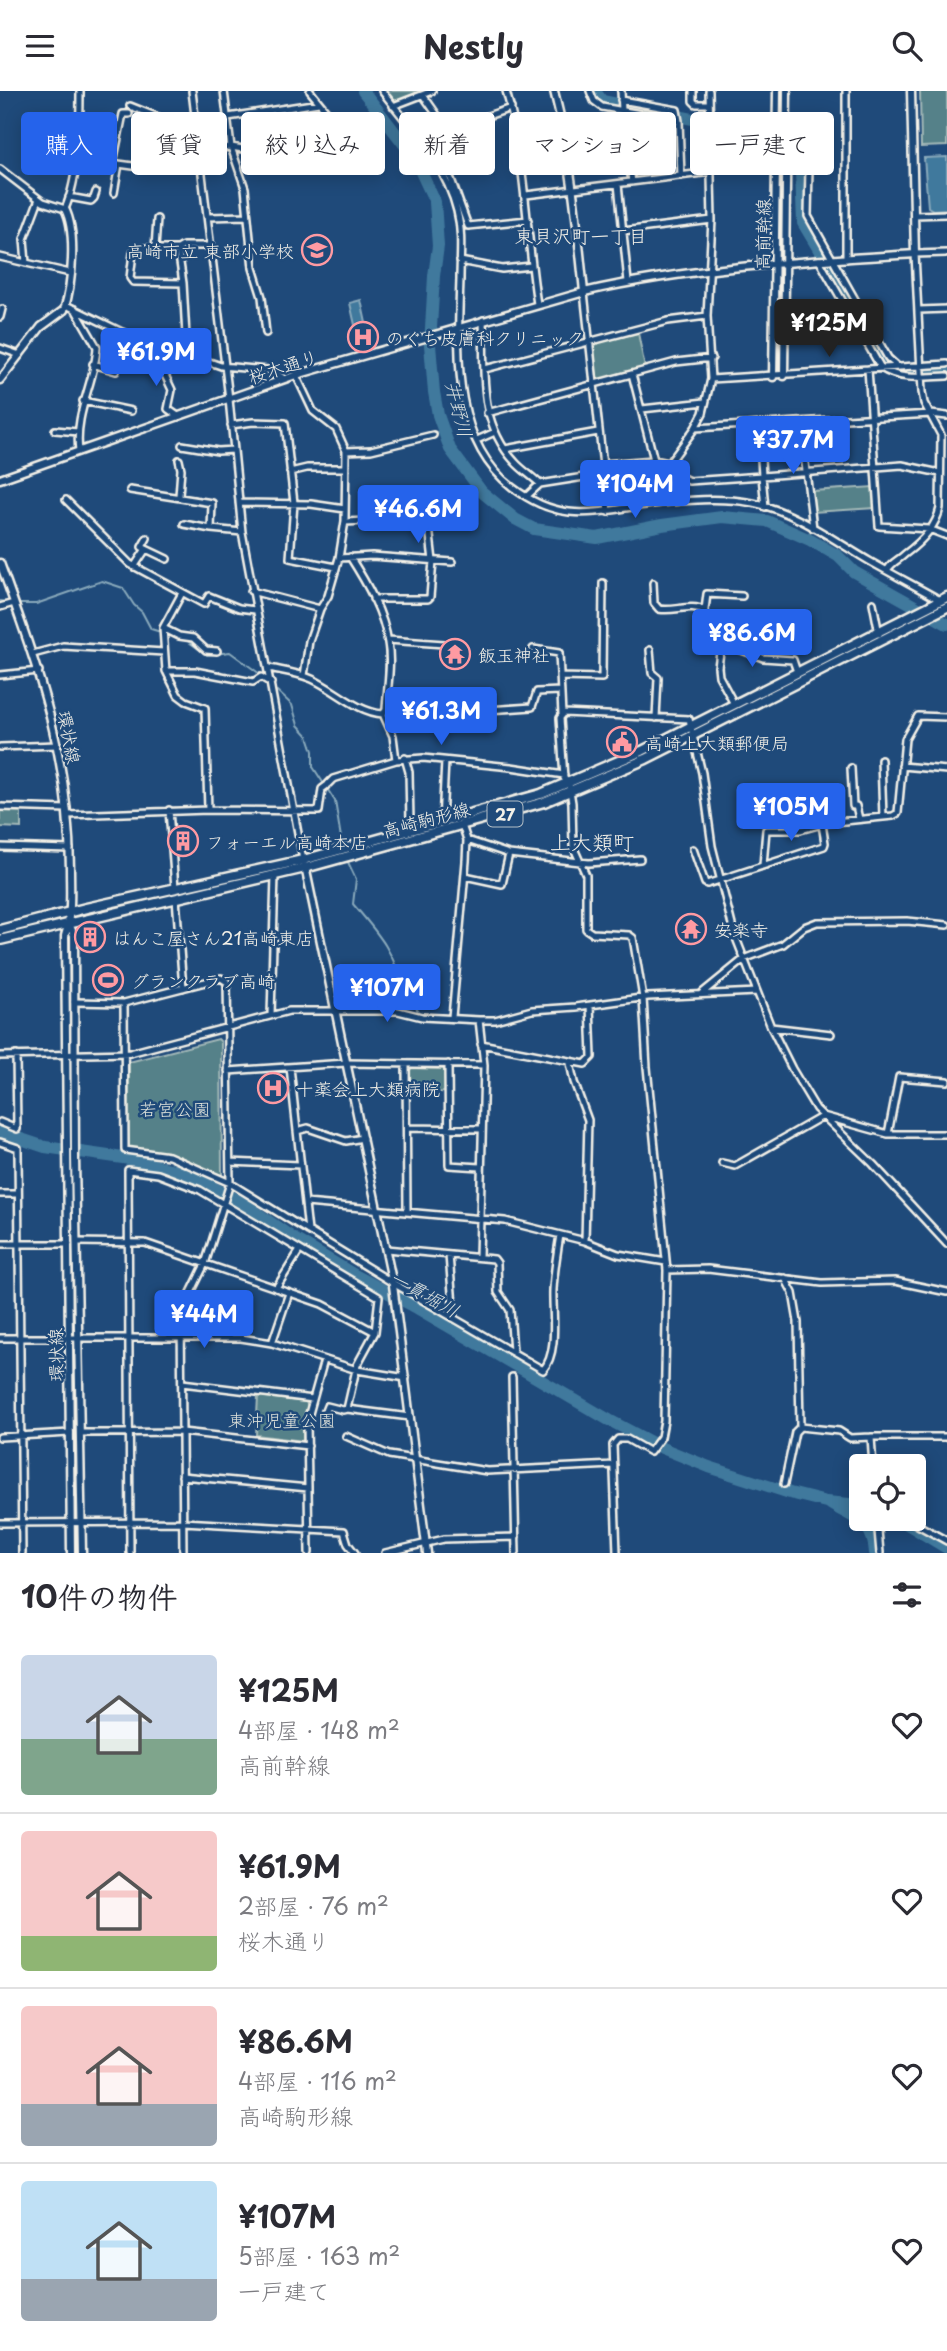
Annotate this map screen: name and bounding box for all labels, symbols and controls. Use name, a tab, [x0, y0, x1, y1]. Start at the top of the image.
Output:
text: Nestly	[423, 22, 524, 70]
icon: menu	[21, 27, 59, 65]
icon: search	[888, 27, 926, 65]
chip: 購入	[21, 112, 117, 175]
chip: 賃貸	[131, 112, 227, 175]
chip: 絞り込み	[241, 112, 385, 175]
chip: 新着	[399, 112, 495, 175]
chip: マンション	[509, 112, 676, 175]
chip: 一戸建て	[690, 112, 834, 175]
street label: 高前幹線	[748, 198, 776, 270]
district label: 東貝沢町一丁目	[514, 221, 648, 249]
school or university icon: 高崎市立 東部小学校	[300, 233, 334, 267]
place label: 高崎市立 東部小学校	[126, 237, 294, 264]
pin: ¥125M	[780, 299, 878, 359]
text: ¥125M	[790, 304, 868, 339]
hospital icon: のぐち皮膚科クリニック	[346, 320, 380, 354]
place label: のぐち皮膚科クリニック	[386, 324, 584, 351]
pin: ¥61.9M	[99, 329, 213, 388]
text: ¥61.9M	[117, 333, 195, 368]
street label: 桜木通り	[245, 342, 321, 390]
water label: 井野川	[440, 378, 480, 440]
pin: ¥37.7M	[736, 417, 850, 476]
text: ¥37.7M	[752, 421, 834, 456]
pin: ¥104M	[586, 461, 684, 520]
text: ¥104M	[596, 465, 674, 500]
pin: ¥46.6M	[361, 485, 475, 545]
text: ¥46.6M	[374, 490, 462, 525]
pin: ¥86.6M	[695, 609, 809, 669]
text: ¥86.6M	[708, 614, 796, 649]
temple icon: 飯玉神社	[438, 637, 472, 671]
place label: 飯玉神社	[478, 641, 550, 668]
pin: ¥61.3M	[384, 687, 498, 747]
text: ¥61.3M	[401, 692, 481, 727]
street label: 環状線	[52, 708, 88, 766]
public building icon: 高崎上大類郵便局	[605, 725, 639, 759]
place label: 高崎上大類郵便局	[645, 729, 789, 756]
pin: ¥105M	[742, 783, 840, 843]
text: ¥105M	[752, 788, 830, 823]
street label: 高崎駒形線	[379, 794, 473, 844]
road number: 27	[488, 801, 522, 827]
building icon: フォーエル高崎本店	[166, 824, 200, 858]
district label: 上大類町	[550, 825, 634, 857]
place label: フォーエル高崎本店	[206, 828, 368, 855]
temple icon: 安楽寺	[674, 912, 708, 946]
place label: 安楽寺	[714, 916, 768, 943]
building icon: はんこ屋さん21高崎東店	[73, 920, 107, 954]
place label: はんこ屋さん21高崎東店	[113, 924, 314, 951]
sports icon: グランクラブ高崎	[91, 963, 125, 997]
pin: ¥107M	[338, 965, 436, 1024]
place label: グランクラブ高崎	[131, 967, 275, 994]
text: ¥107M	[349, 969, 425, 1004]
hospital icon: 十薬会上大類病院	[256, 1071, 290, 1105]
place label: 十薬会上大類病院	[296, 1075, 440, 1102]
park label: 若宮公園	[139, 1095, 211, 1122]
water label: 一貫堀川	[385, 1262, 465, 1324]
pin: ¥44M	[163, 1291, 245, 1350]
text: ¥44M	[170, 1295, 238, 1330]
street label: 環状線	[41, 1328, 69, 1382]
park label: 東沖児童公園	[228, 1406, 336, 1433]
map controls	[849, 1454, 926, 1531]
button: locate	[849, 1454, 926, 1531]
text: 10件の物件	[21, 1573, 178, 1618]
icon: filters	[888, 1576, 926, 1614]
text: ¥125M	[238, 1667, 339, 1712]
icon: home	[77, 1683, 161, 1767]
icon: heart	[888, 1706, 926, 1744]
text: 4部屋 · 148 m²	[238, 1712, 400, 1747]
text: 高前幹線	[238, 1747, 330, 1782]
text: ¥61.9M	[238, 1843, 341, 1888]
icon: home	[77, 1859, 161, 1943]
icon: heart	[888, 1882, 926, 1920]
text: 2部屋 · 76 m²	[238, 1888, 389, 1923]
text: 桜木通り	[238, 1923, 330, 1958]
text: ¥86.6M	[238, 2018, 353, 2063]
icon: home	[77, 2034, 161, 2118]
icon: heart	[888, 2057, 926, 2095]
text: 4部屋 · 116 m²	[238, 2063, 397, 2098]
text: 高崎駒形線	[238, 2098, 353, 2133]
text: ¥107M	[238, 2193, 336, 2238]
icon: home	[77, 2209, 161, 2293]
icon: heart	[888, 2232, 926, 2270]
text: 5部屋 · 163 m²	[238, 2238, 400, 2273]
text: 一戸建て	[238, 2273, 330, 2308]

